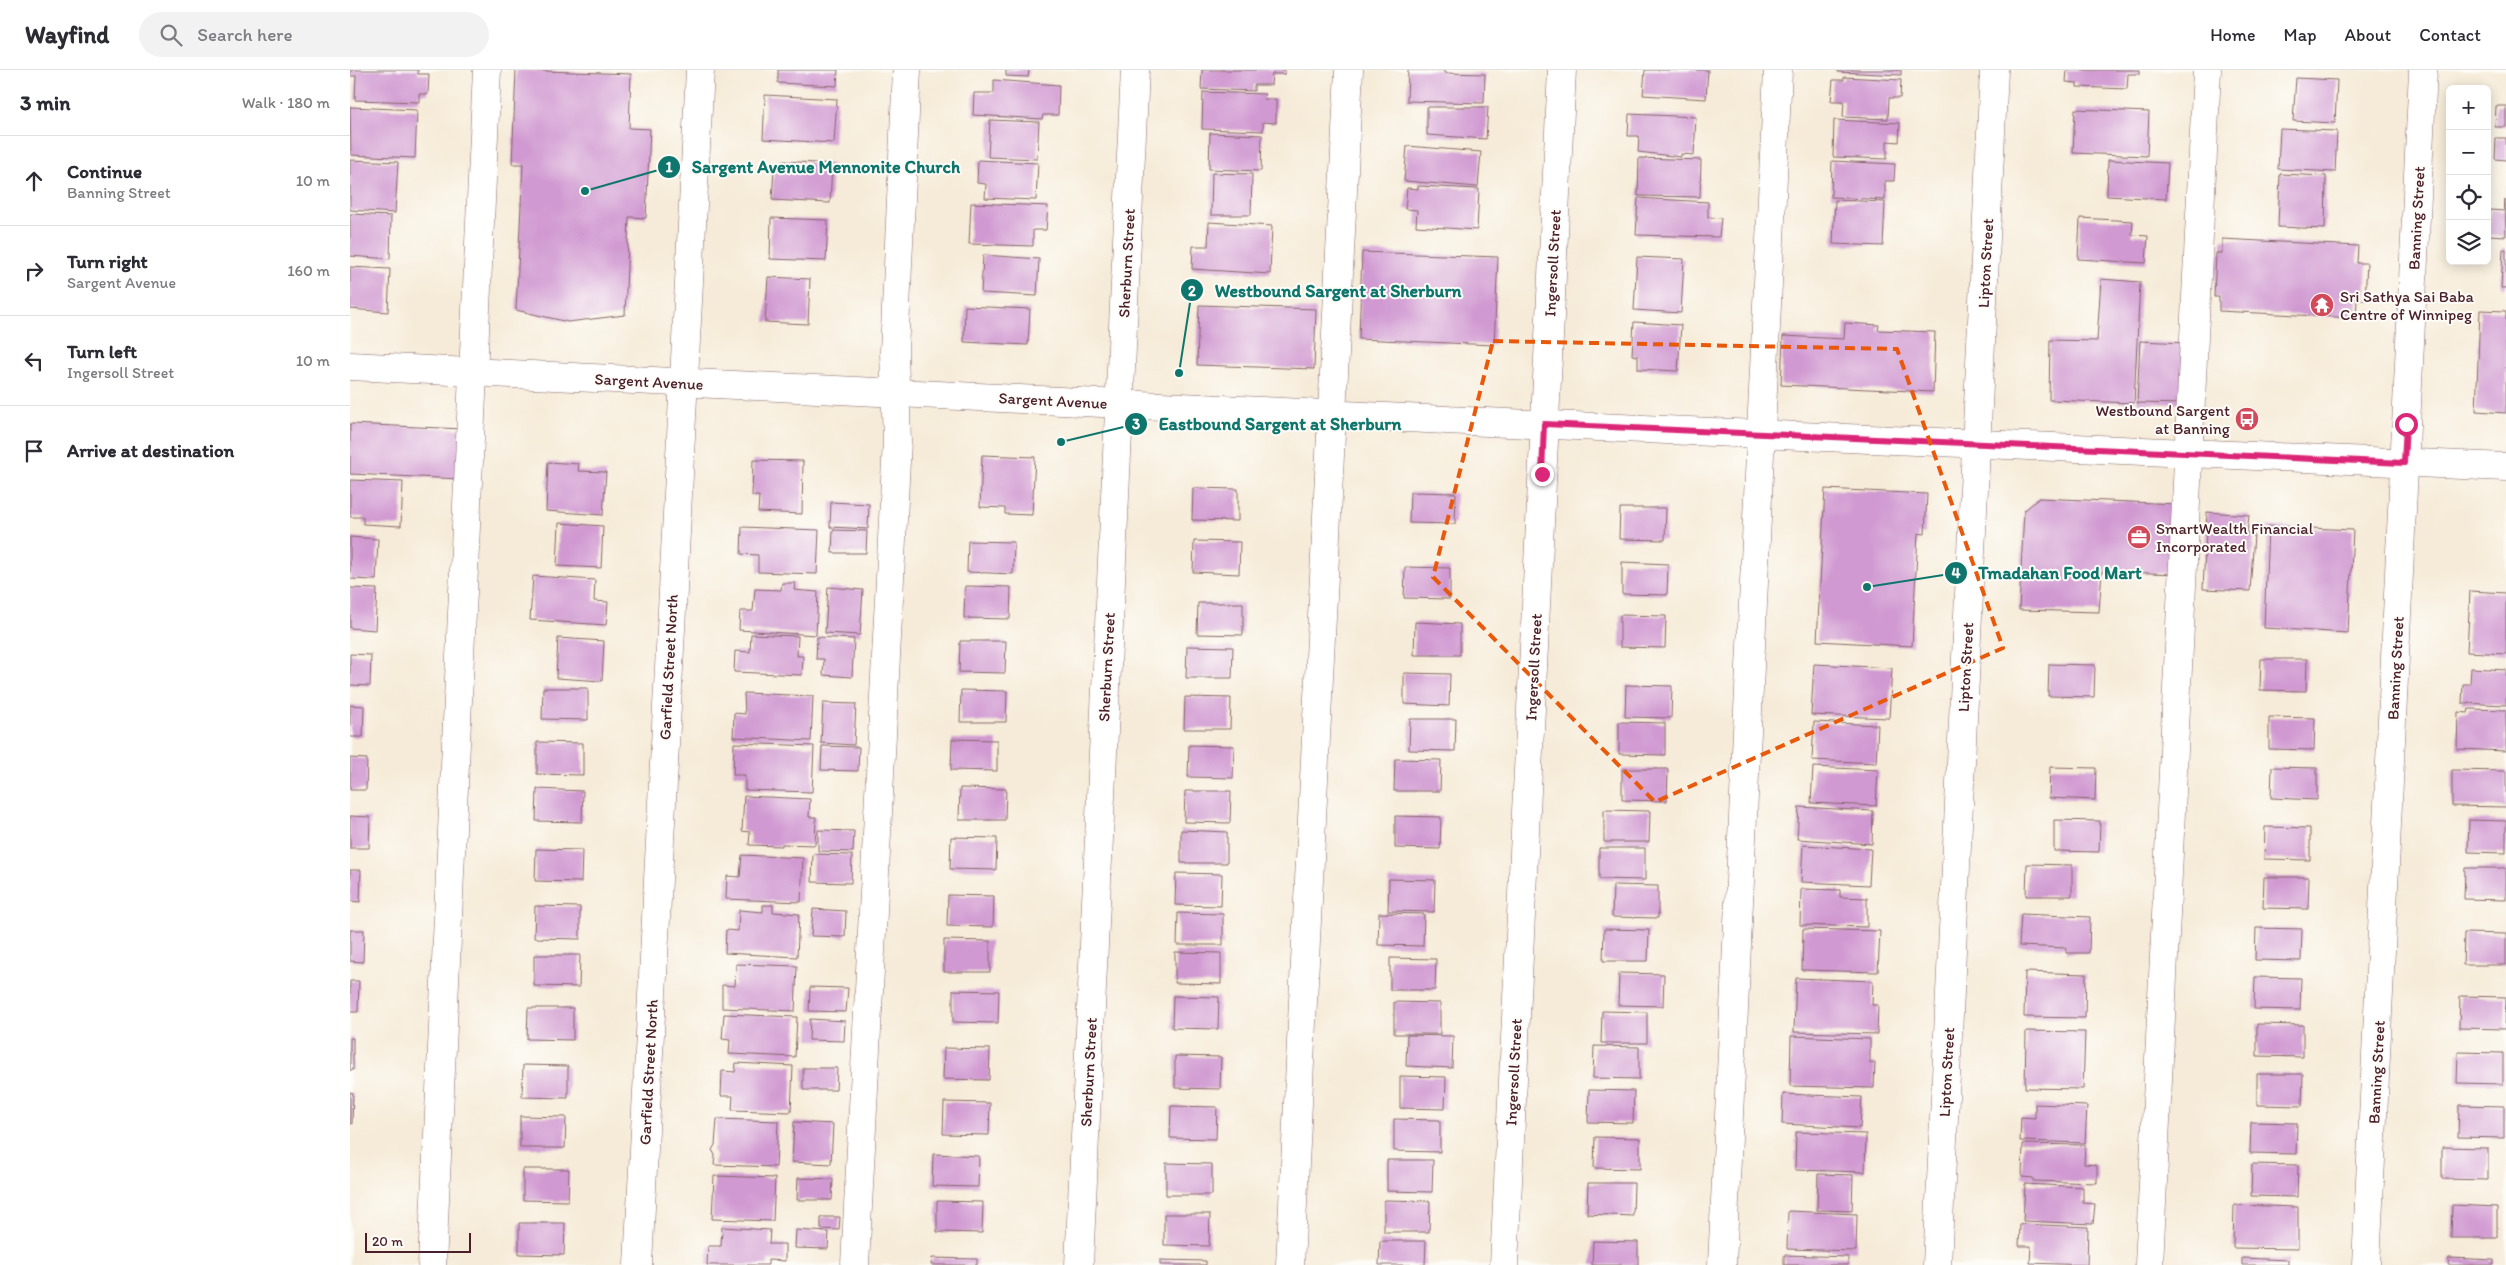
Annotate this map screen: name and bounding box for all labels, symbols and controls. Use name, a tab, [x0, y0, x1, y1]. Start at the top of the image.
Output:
search box	[139, 12, 489, 57]
text: Wayfind	[25, 20, 109, 49]
icon: search	[157, 21, 185, 49]
text: Search here	[197, 23, 293, 46]
text: Home	[2210, 24, 2256, 46]
text: Map	[2284, 24, 2317, 46]
text: About	[2345, 24, 2391, 46]
text: Contact	[2419, 24, 2481, 46]
map controls	[2446, 85, 2491, 265]
button: +	[2446, 85, 2491, 130]
text: 3 min	[20, 90, 70, 115]
text: Walk · 180 m	[242, 93, 330, 112]
button: −	[2446, 130, 2491, 175]
callout: Sargent Avenue Mennonite Church	[657, 150, 970, 183]
text: Sargent Avenue Mennonite Church	[692, 156, 961, 178]
text: 1	[666, 158, 673, 176]
text: Continue	[67, 160, 142, 183]
street label: Banning Street	[2404, 166, 2429, 270]
icon: ahead	[20, 167, 48, 195]
text: 10 m	[296, 171, 330, 190]
button: locate	[2446, 175, 2491, 220]
text: Banning Street	[67, 183, 171, 202]
street label: Sherburn Street	[1114, 208, 1139, 318]
street label: Ingersoll Street	[1540, 209, 1565, 317]
street label: Lipton Street	[1974, 218, 1997, 308]
button: layers	[2446, 220, 2491, 265]
text: Turn right	[67, 250, 148, 273]
icon: right	[20, 257, 48, 285]
text: 160 m	[287, 261, 330, 280]
text: Sargent Avenue	[67, 273, 176, 292]
callout: Westbound Sargent at Sherburn	[1179, 274, 1472, 307]
text: Westbound Sargent at Sherburn	[1215, 280, 1462, 302]
text: 2	[1188, 282, 1196, 300]
place label: Sri Sathya Sai Baba Centre of Winnipeg	[2340, 287, 2475, 324]
temple icon: Sri Sathya Sai Baba Centre of Winnipeg	[2309, 292, 2335, 318]
text: Turn left	[67, 340, 137, 363]
icon: left	[20, 347, 48, 375]
text: 10 m	[296, 351, 330, 370]
text: Ingersoll Street	[67, 363, 174, 382]
street label: Sargent Avenue	[594, 369, 704, 394]
street label: Sargent Avenue	[998, 388, 1108, 413]
place label: Westbound Sargent at Banning	[2096, 401, 2231, 438]
bus stop icon: Westbound Sargent at Banning	[2234, 406, 2260, 432]
callout: Eastbound Sargent at Sherburn	[1124, 407, 1412, 440]
text: Eastbound Sargent at Sherburn	[1159, 413, 1402, 435]
route start	[2395, 413, 2418, 436]
text: 3	[1132, 415, 1140, 433]
icon: arrive	[20, 437, 48, 465]
text: Arrive at destination	[67, 439, 234, 462]
route end	[1531, 463, 1554, 486]
place label: SmartWealth Financial Incorporated	[2156, 519, 2314, 556]
office icon: SmartWealth Financial Incorporated	[2126, 524, 2152, 550]
callout: Tmadahan Food Mart	[1943, 556, 2152, 589]
text: Tmadahan Food Mart	[1977, 562, 2142, 584]
text: 4	[1951, 564, 1961, 582]
street label: Garfield Street North	[655, 593, 682, 740]
street label: Sherburn Street	[1094, 612, 1119, 722]
street label: Ingersoll Street	[1521, 613, 1546, 721]
street label: Banning Street	[2383, 616, 2408, 720]
street label: Lipton Street	[1954, 622, 1977, 712]
street label: Garfield Street North	[635, 998, 662, 1145]
street label: Sherburn Street	[1076, 1017, 1101, 1127]
street label: Ingersoll Street	[1501, 1018, 1526, 1126]
street label: Banning Street	[2364, 1020, 2389, 1124]
street label: Lipton Street	[1935, 1027, 1958, 1117]
scale bar	[365, 1230, 471, 1253]
text: 20 m	[372, 1233, 403, 1250]

